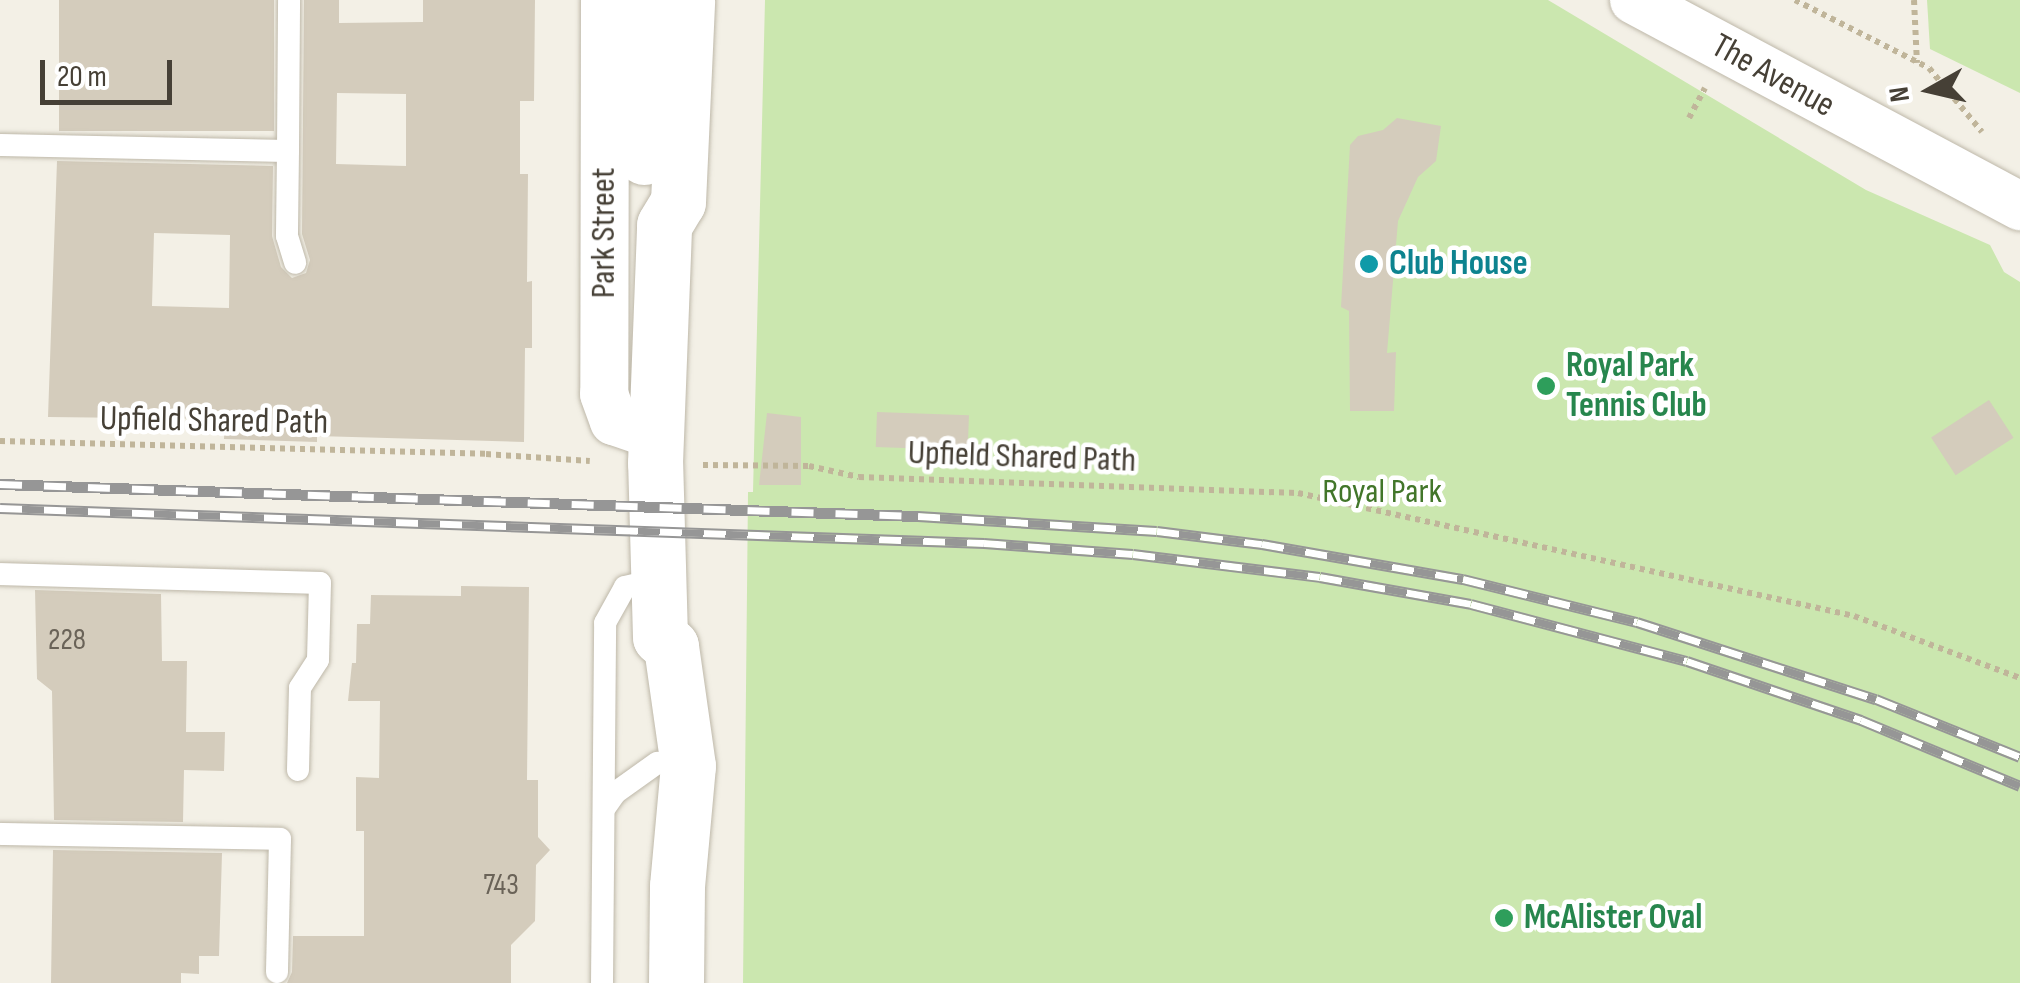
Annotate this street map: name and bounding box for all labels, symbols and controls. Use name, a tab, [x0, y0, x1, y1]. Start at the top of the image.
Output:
street label: The Avenue	[1704, 25, 1842, 127]
scale bar	[45, 40, 178, 102]
north arrow	[1880, 40, 1980, 140]
text: 20 m	[57, 59, 107, 95]
text: N	[1882, 85, 1917, 104]
street label: Park Street	[583, 168, 625, 298]
place label: Club House	[1389, 243, 1528, 285]
marker: Club House	[1358, 253, 1380, 275]
place label: Royal Park Tennis Club	[1566, 345, 1707, 427]
marker: Royal Park Tennis Club	[1535, 375, 1557, 397]
street label: Upfield Shared Path	[99, 398, 329, 444]
street label: Upfield Shared Path	[907, 432, 1137, 482]
park label: Royal Park	[1322, 471, 1442, 513]
house number: 228	[48, 622, 86, 658]
house number: 743	[483, 867, 519, 903]
place label: McAlister Oval	[1524, 897, 1702, 939]
marker: McAlister Oval	[1493, 907, 1515, 929]

